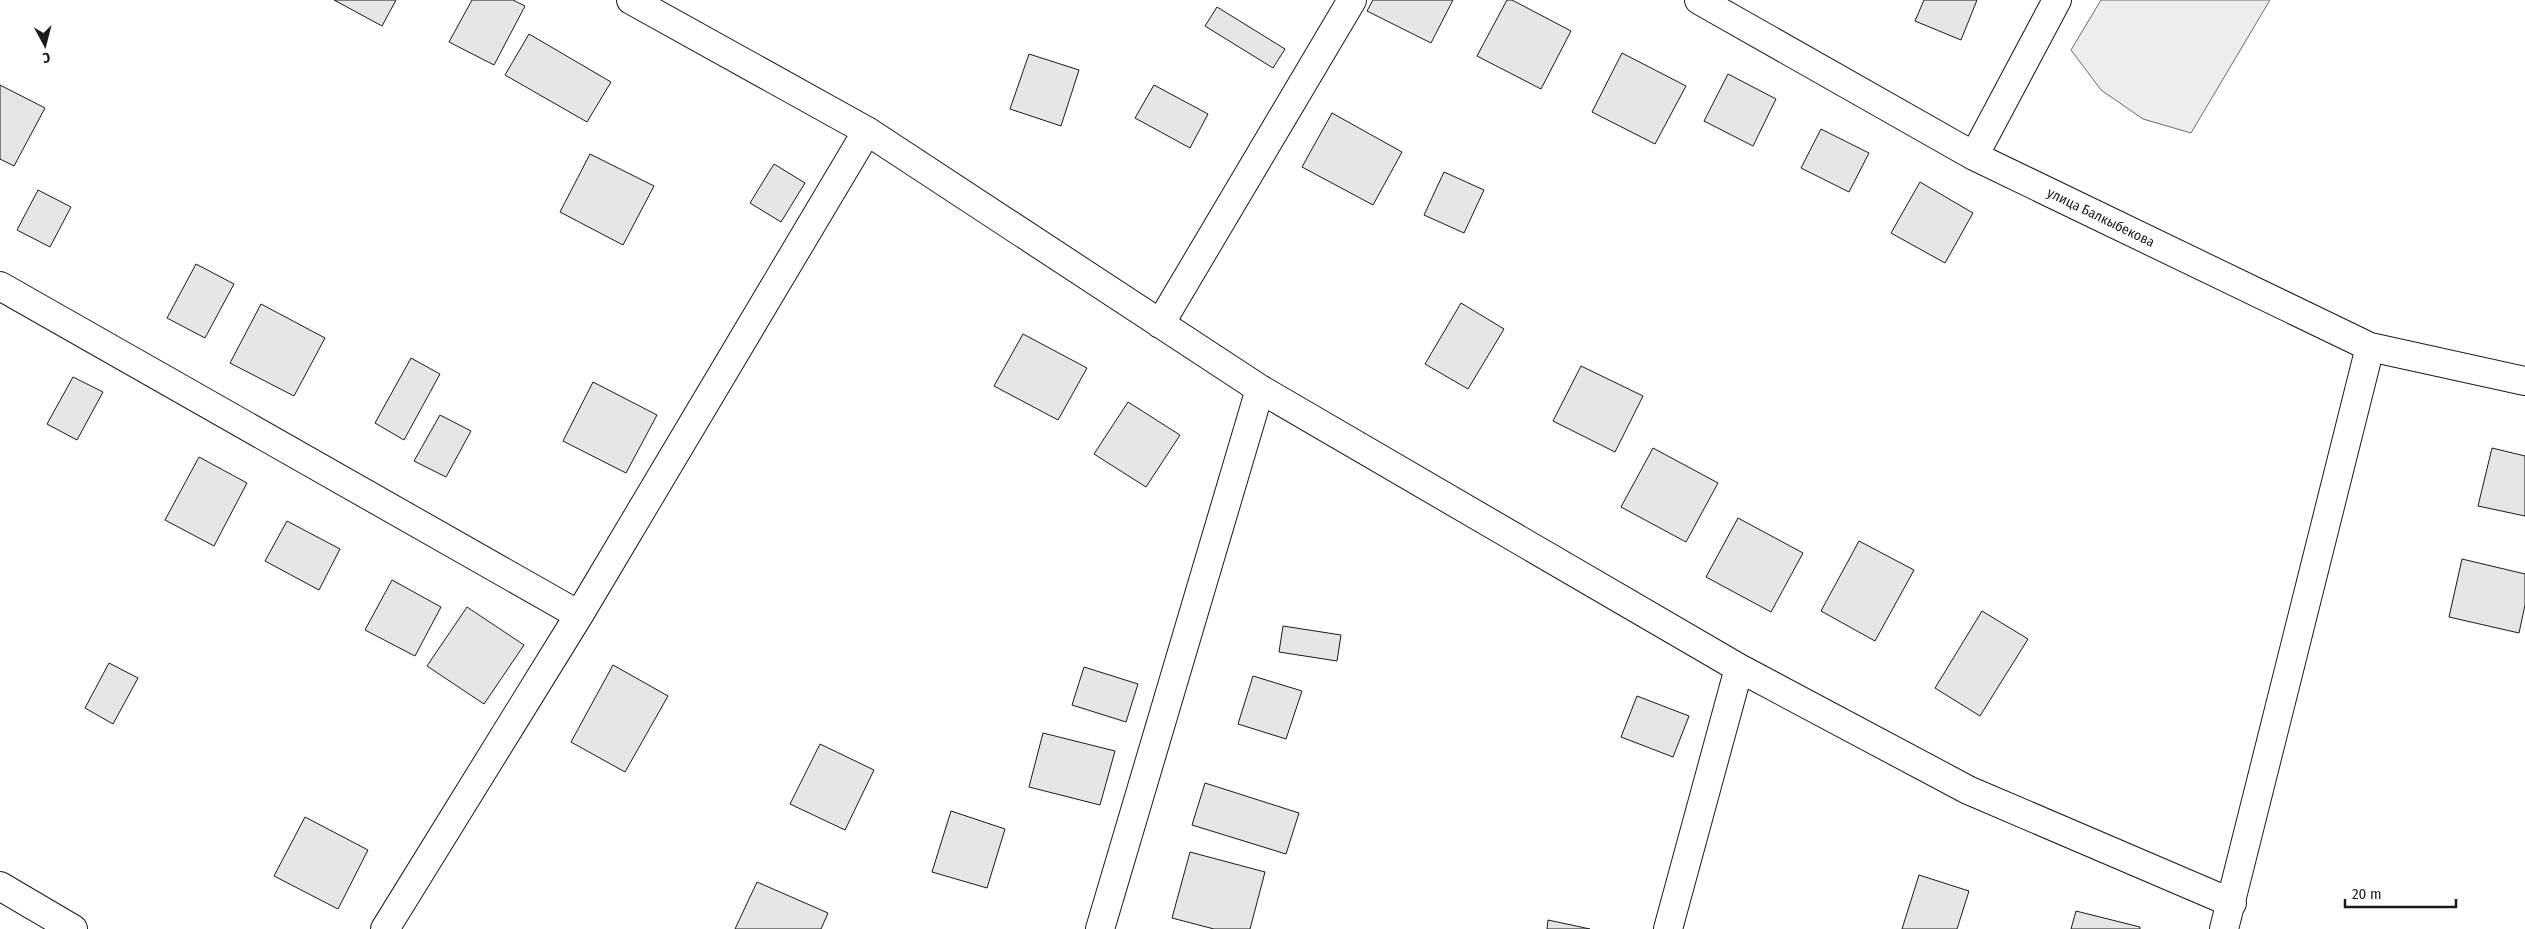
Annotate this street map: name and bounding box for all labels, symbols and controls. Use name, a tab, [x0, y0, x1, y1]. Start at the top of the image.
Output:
north arrow	[20, 20, 70, 70]
text: С	[41, 49, 51, 66]
street label: улица Балкыбекова	[2044, 184, 2157, 251]
scale bar	[2345, 876, 2456, 908]
text: 20 m	[2352, 885, 2382, 903]

